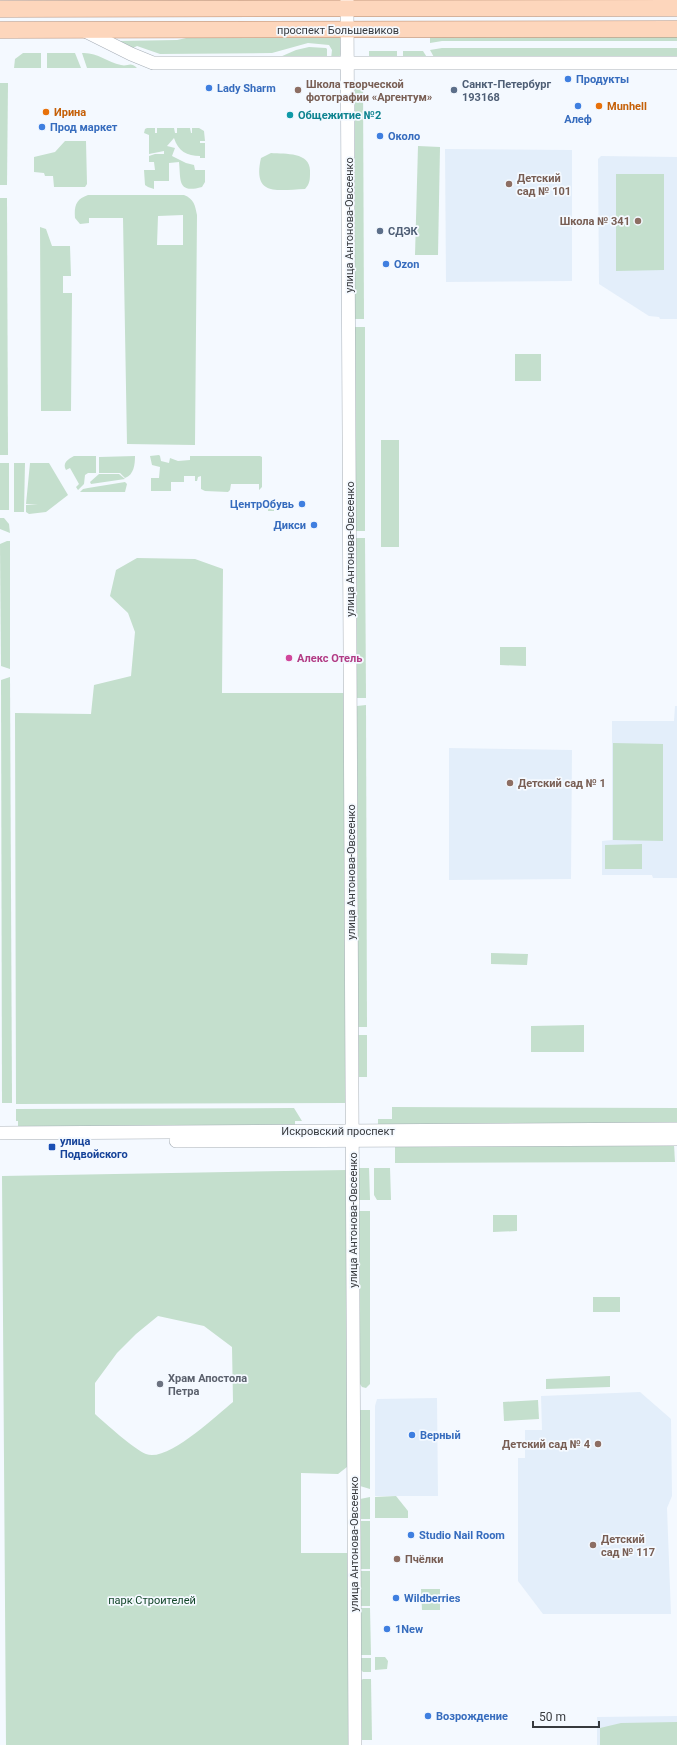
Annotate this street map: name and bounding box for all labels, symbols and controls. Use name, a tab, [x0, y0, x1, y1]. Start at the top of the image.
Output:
street label: проспект Большевиков	[277, 24, 399, 37]
place label: Продукты	[576, 73, 629, 86]
marker: Продукты	[563, 74, 573, 84]
place label: Школа творческой фотографии «Аргентум»	[306, 78, 433, 104]
place label: Санкт-Петербург 193168	[462, 78, 551, 104]
place label: Lady Sharm	[217, 82, 276, 95]
marker: Lady Sharm	[204, 83, 214, 93]
marker: Школа творческой фотографии «Аргентум»	[293, 85, 303, 95]
marker: Санкт-Петербург 193168	[449, 85, 459, 95]
place label: Munhell	[607, 100, 647, 113]
marker: Алеф	[573, 101, 583, 111]
marker: Munhell	[594, 101, 604, 111]
place label: Ирина	[54, 106, 86, 119]
marker: Ирина	[41, 107, 51, 117]
place label: Общежитие №2	[298, 109, 381, 122]
marker: Общежитие №2	[285, 110, 295, 120]
place label: Алеф	[564, 113, 592, 126]
place label: Прод маркет	[50, 121, 118, 134]
marker: Прод маркет	[37, 122, 47, 132]
place label: Около	[388, 130, 420, 143]
marker: Около	[375, 131, 385, 141]
street label: улица Антонова-Овсеенко	[343, 157, 356, 293]
place label: Детский сад № 101	[517, 172, 571, 198]
marker: Детский сад № 101	[504, 179, 514, 189]
place label: Школа № 341	[560, 215, 630, 228]
marker: Школа № 341	[633, 216, 643, 226]
place label: СДЭК	[388, 225, 419, 238]
marker: СДЭК	[375, 226, 385, 236]
place label: Ozon	[394, 258, 419, 271]
marker: Ozon	[381, 259, 391, 269]
street label: улица Антонова-Овсеенко	[344, 481, 357, 617]
place label: ЦентрОбувь	[230, 498, 294, 511]
marker: ЦентрОбувь	[297, 499, 307, 509]
place label: Дикси	[274, 519, 306, 532]
marker: Дикси	[309, 520, 319, 530]
place label: Алекс Отель	[297, 652, 362, 665]
marker: Алекс Отель	[284, 653, 294, 663]
place label: Детский сад № 1	[518, 777, 606, 790]
marker: Детский сад № 1	[505, 778, 515, 788]
street label: улица Антонова-Овсеенко	[345, 804, 358, 940]
street label: Искровский проспект	[281, 1125, 395, 1138]
place label: улица Подвойского	[60, 1135, 128, 1161]
marker: улица Подвойского	[47, 1142, 57, 1152]
street label: улица Антонова-Овсеенко	[347, 1152, 360, 1288]
place label: Храм Апостола Петра	[168, 1372, 247, 1398]
marker: Храм Апостола Петра	[155, 1379, 165, 1389]
place label: Верный	[420, 1429, 461, 1442]
marker: Верный	[407, 1430, 417, 1440]
place label: Детский сад № 4	[502, 1438, 591, 1451]
marker: Детский сад № 4	[593, 1439, 603, 1449]
street label: улица Антонова-Овсеенко	[348, 1476, 361, 1612]
place label: Studio Nail Room	[419, 1529, 505, 1542]
marker: Studio Nail Room	[406, 1530, 416, 1540]
place label: Детский сад № 117	[601, 1533, 655, 1559]
marker: Детский сад № 117	[588, 1540, 598, 1550]
place label: Пчёлки	[405, 1553, 443, 1566]
marker: Пчёлки	[392, 1554, 402, 1564]
place label: Wildberries	[404, 1592, 461, 1605]
marker: Wildberries	[391, 1593, 401, 1603]
park label: парк Строителей	[108, 1594, 196, 1607]
place label: 1New	[395, 1623, 423, 1636]
marker: 1New	[382, 1624, 392, 1634]
scale bar	[533, 1703, 599, 1729]
place label: Возрождение	[436, 1710, 508, 1723]
text: 50 m	[539, 1710, 566, 1724]
marker: Возрождение	[423, 1711, 433, 1721]

